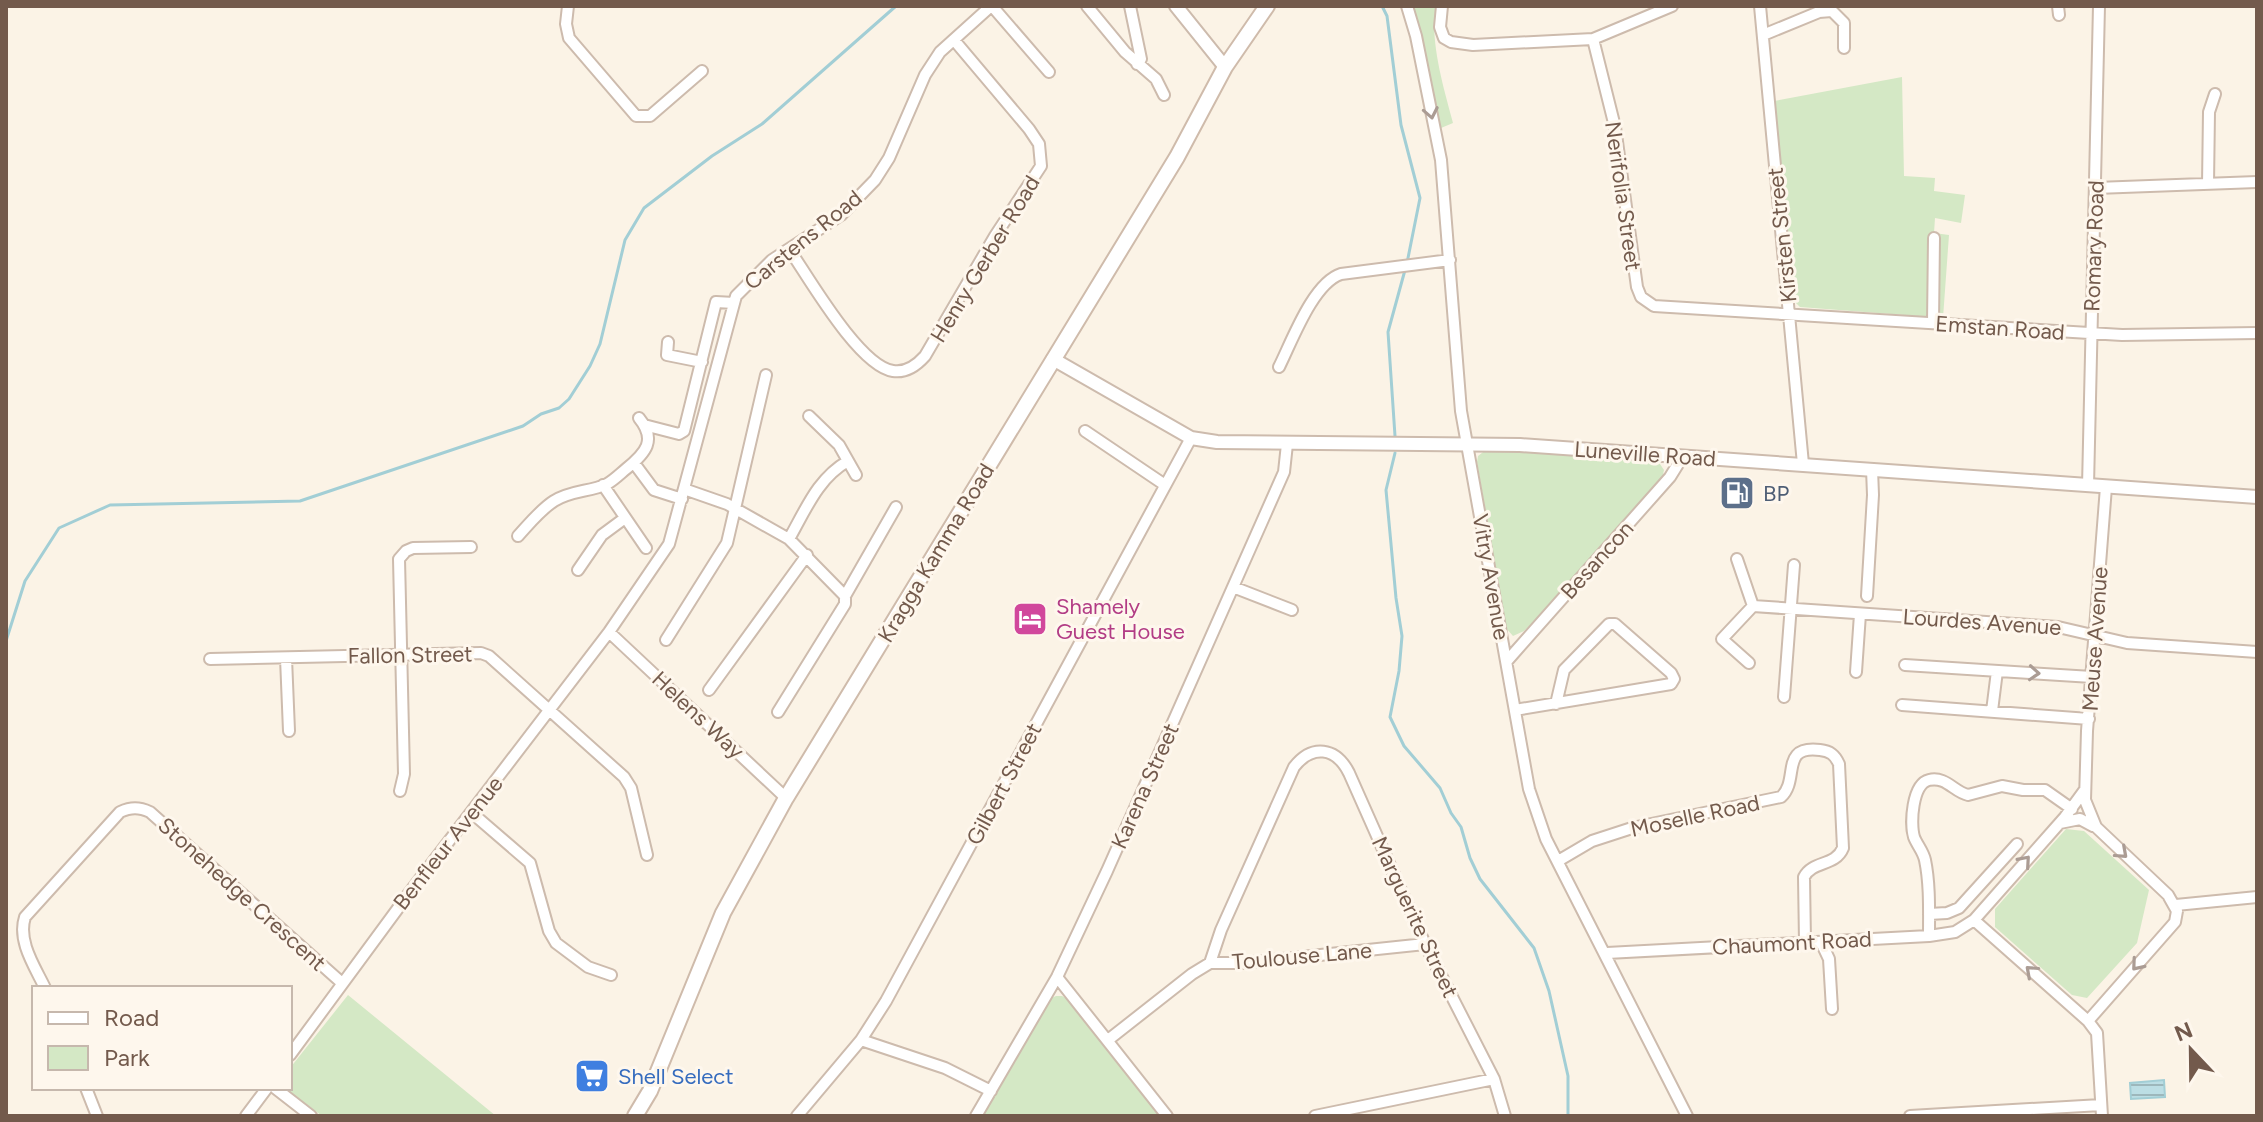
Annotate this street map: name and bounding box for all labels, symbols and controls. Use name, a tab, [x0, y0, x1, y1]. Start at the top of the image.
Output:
one-way arrow	[1422, 105, 1439, 119]
street label: Nerifolia Street	[1599, 120, 1647, 272]
street label: Kirsten Street	[1761, 166, 1803, 304]
street label: Henry Gerber Road	[925, 171, 1045, 347]
street label: Romary Road	[2078, 180, 2110, 312]
street label: Carstens Road	[739, 184, 867, 296]
street label: Emstan Road	[1934, 310, 2066, 346]
street label: Luneville Road	[1573, 436, 1717, 472]
street label: Kragga Kamma Road	[872, 459, 1000, 647]
fuel station icon: BP	[1718, 474, 1756, 512]
place label: BP	[1763, 480, 1789, 507]
street label: Vitry Avenue	[1467, 512, 1515, 642]
street label: Besancon	[1555, 515, 1639, 605]
street label: Meuse Avenue	[2076, 566, 2114, 712]
place label: Shamely Guest House	[1056, 593, 1185, 645]
hotel icon: Shamely Guest House	[1011, 600, 1049, 638]
street label: Lourdes Avenue	[1902, 603, 2062, 641]
street label: Fallon Street	[347, 640, 473, 670]
one-way arrow	[2028, 664, 2041, 681]
street label: Helens Way	[646, 666, 750, 765]
street label: Gilbert Street	[961, 718, 1047, 850]
street label: Karena Street	[1105, 719, 1185, 853]
street label: Benfleur Avenue	[387, 771, 509, 915]
street label: Moselle Road	[1628, 789, 1762, 843]
street label: Stonehedge Crescent	[153, 812, 331, 976]
street label: Marguerite Street	[1366, 832, 1464, 1002]
one-way arrow	[2113, 844, 2127, 858]
one-way arrow	[2016, 856, 2030, 871]
street label: Chaumont Road	[1712, 925, 1872, 961]
street label: Toulouse Lane	[1231, 936, 1373, 976]
one-way arrow	[2132, 956, 2147, 971]
one-way arrow	[2025, 966, 2040, 981]
legend	[32, 986, 292, 1090]
text: Road	[104, 1003, 159, 1032]
north arrow	[2151, 1010, 2231, 1090]
text: N	[2171, 1016, 2197, 1048]
text: Park	[104, 1043, 150, 1072]
supermarket icon: Shell Select	[573, 1057, 611, 1095]
place label: Shell Select	[618, 1063, 734, 1090]

